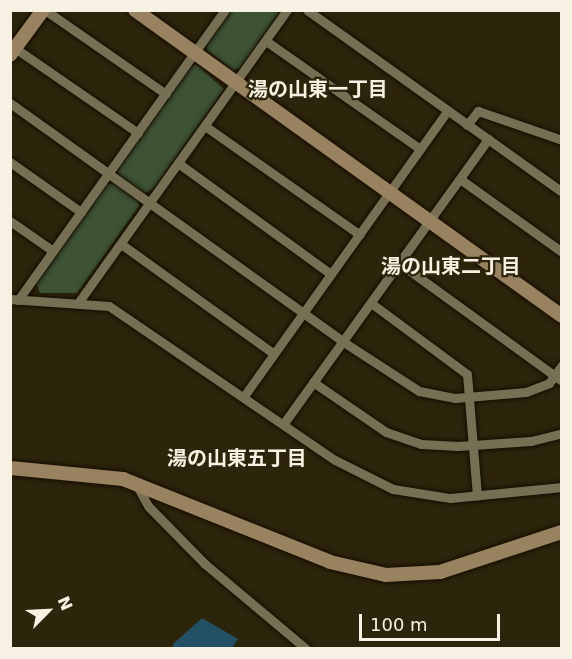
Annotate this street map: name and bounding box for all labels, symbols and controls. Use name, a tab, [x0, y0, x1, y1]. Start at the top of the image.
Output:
district label: 湯の山東一丁目	[248, 77, 388, 101]
district label: 湯の山東二丁目	[381, 254, 521, 278]
district label: 湯の山東五丁目	[167, 446, 307, 470]
north arrow	[18, 581, 78, 641]
text: N	[53, 593, 76, 613]
scale bar	[362, 602, 503, 640]
text: 100 m	[370, 614, 428, 635]

